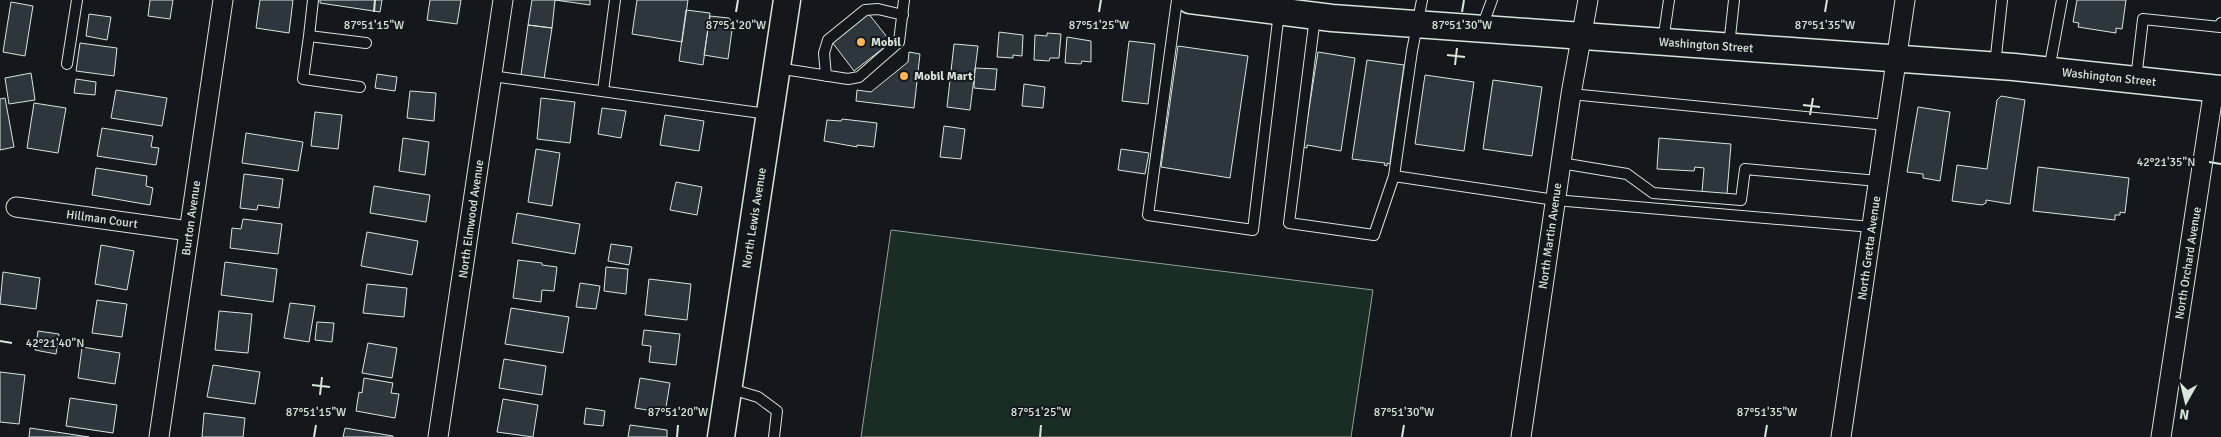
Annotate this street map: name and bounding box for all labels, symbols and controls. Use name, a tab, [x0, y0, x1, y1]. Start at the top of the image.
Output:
text: 87°51'15"W	[344, 18, 404, 33]
text: 87°51'20"W	[706, 18, 766, 33]
text: 87°51'25"W	[1069, 18, 1129, 33]
text: 87°51'30"W	[1432, 18, 1492, 33]
text: 87°51'35"W	[1795, 18, 1855, 33]
place label: Mobil	[871, 35, 901, 50]
street label: Washington Street	[1658, 35, 1754, 56]
marker: Mobil	[855, 36, 867, 48]
street label: Washington Street	[2061, 65, 2157, 90]
place label: Mobil Mart	[914, 69, 973, 84]
marker: Mobil Mart	[898, 70, 910, 82]
text: 42°21'35"N	[2137, 155, 2195, 170]
street label: North Elmwood Avenue	[456, 159, 487, 279]
street label: North Lewis Avenue	[739, 167, 770, 270]
street label: Burton Avenue	[179, 180, 204, 257]
street label: North Martin Avenue	[1536, 182, 1565, 290]
street label: North Gretta Avenue	[1855, 195, 1884, 301]
street label: North Orchard Avenue	[2172, 206, 2205, 320]
street label: Hillman Court	[65, 207, 139, 232]
text: 42°21'40"N	[26, 336, 84, 351]
north arrow	[2161, 377, 2211, 427]
text: 87°51'15"W	[286, 405, 346, 420]
text: 87°51'20"W	[648, 405, 708, 420]
text: 87°51'25"W	[1011, 405, 1071, 420]
text: 87°51'30"W	[1374, 405, 1434, 420]
text: 87°51'35"W	[1737, 405, 1797, 420]
text: N	[2178, 405, 2190, 423]

